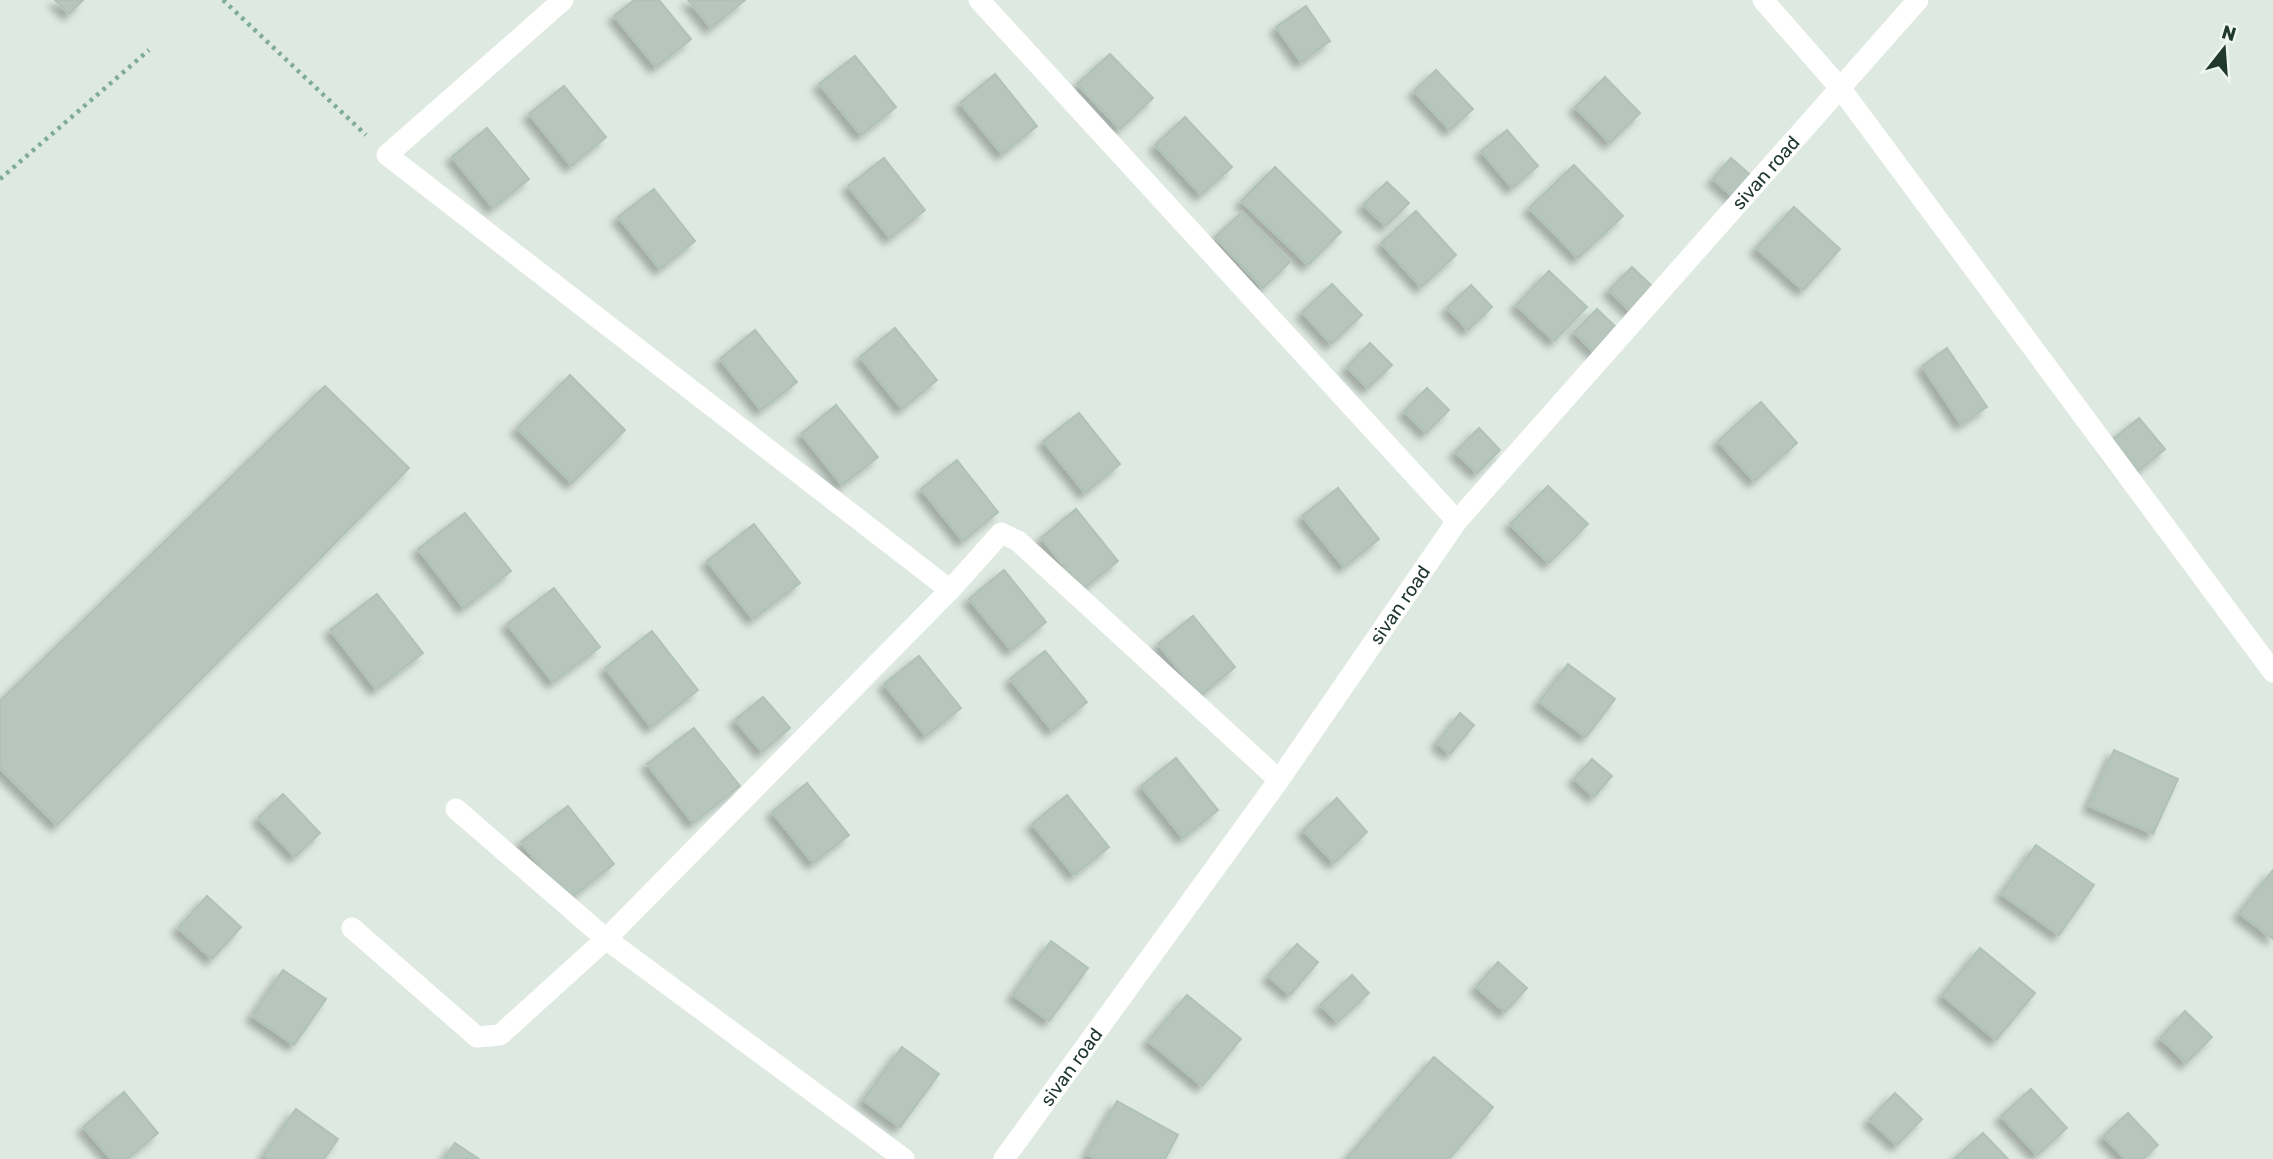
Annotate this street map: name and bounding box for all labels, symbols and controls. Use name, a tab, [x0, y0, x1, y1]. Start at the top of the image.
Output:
north arrow	[2189, 14, 2259, 84]
text: N	[2219, 20, 2239, 46]
street label: sivan road	[1727, 131, 1805, 214]
street label: sivan road	[1365, 561, 1435, 649]
street label: sivan road	[1035, 1023, 1107, 1111]

